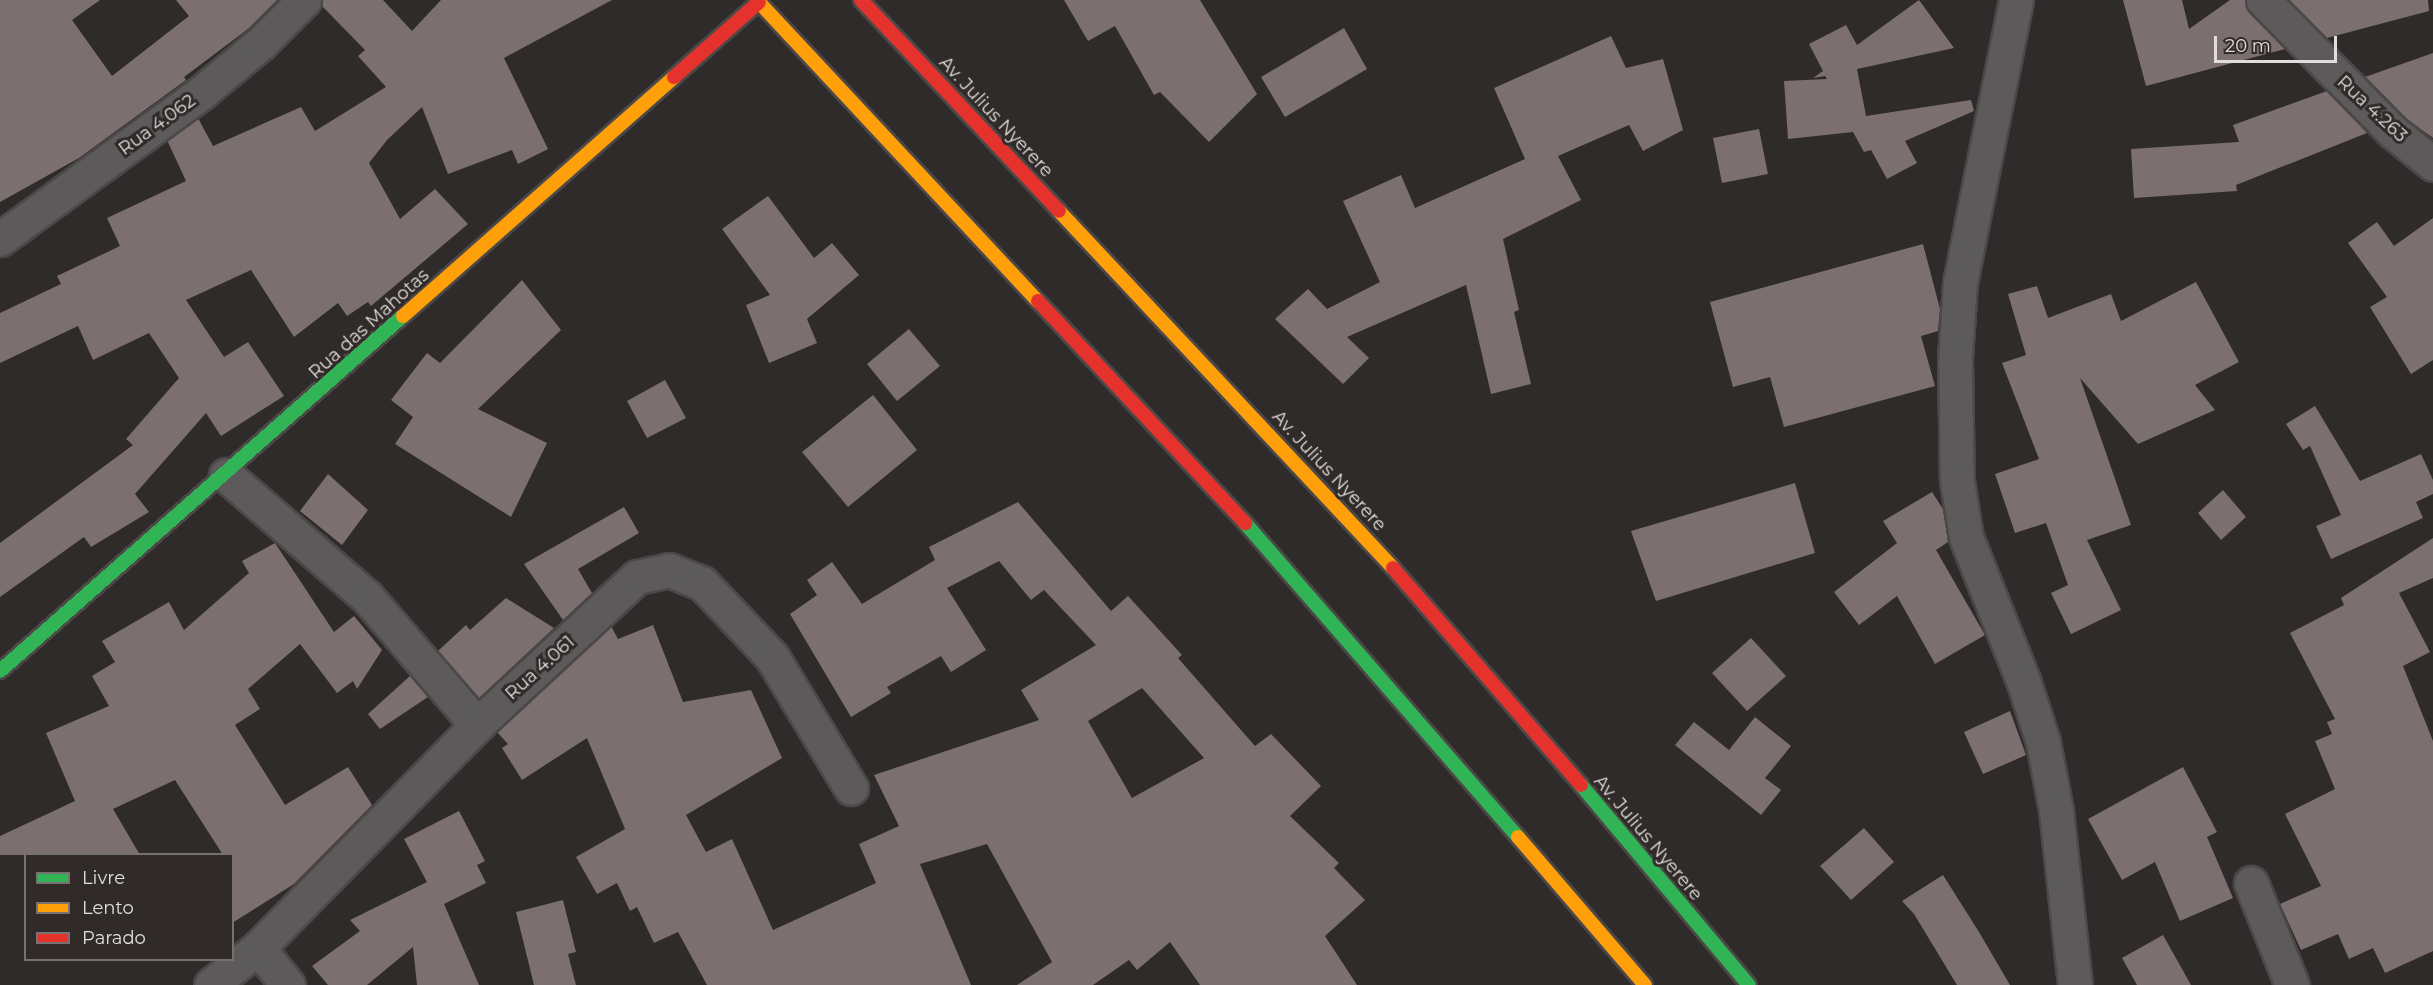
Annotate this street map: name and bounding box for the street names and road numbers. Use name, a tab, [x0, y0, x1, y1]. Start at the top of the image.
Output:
street label: Av. Julius Nyerere	[934, 52, 1058, 182]
street label: Rua 4.263	[2332, 71, 2412, 147]
street label: Rua 4.062	[114, 90, 200, 160]
street label: Rua das Mahotas	[304, 264, 434, 384]
street label: Av. Julius Nyerere	[1267, 406, 1391, 536]
street label: Rua 4.061	[501, 631, 579, 705]
street label: Av. Julius Nyerere	[1589, 771, 1707, 905]

